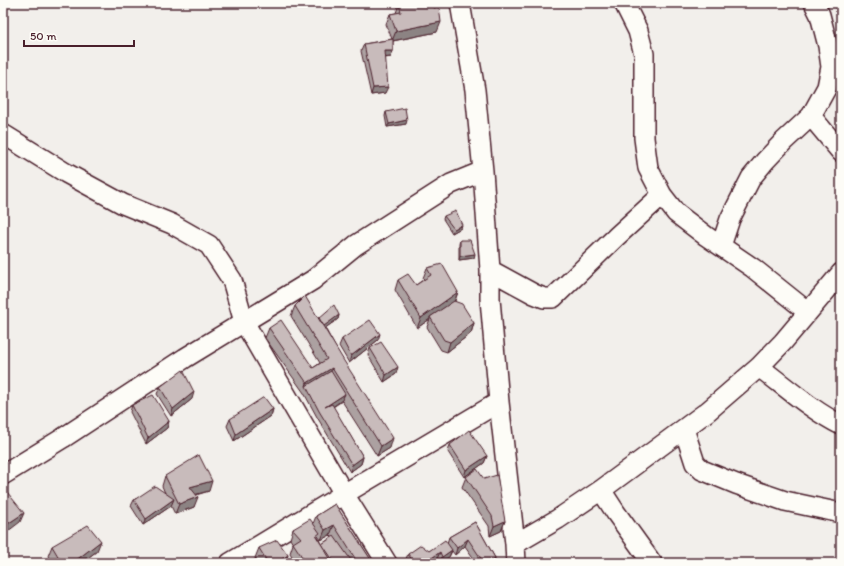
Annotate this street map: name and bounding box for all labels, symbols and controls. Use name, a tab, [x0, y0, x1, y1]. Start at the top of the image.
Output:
scale bar	[24, 22, 134, 48]
text: 50 m	[30, 29, 56, 43]

